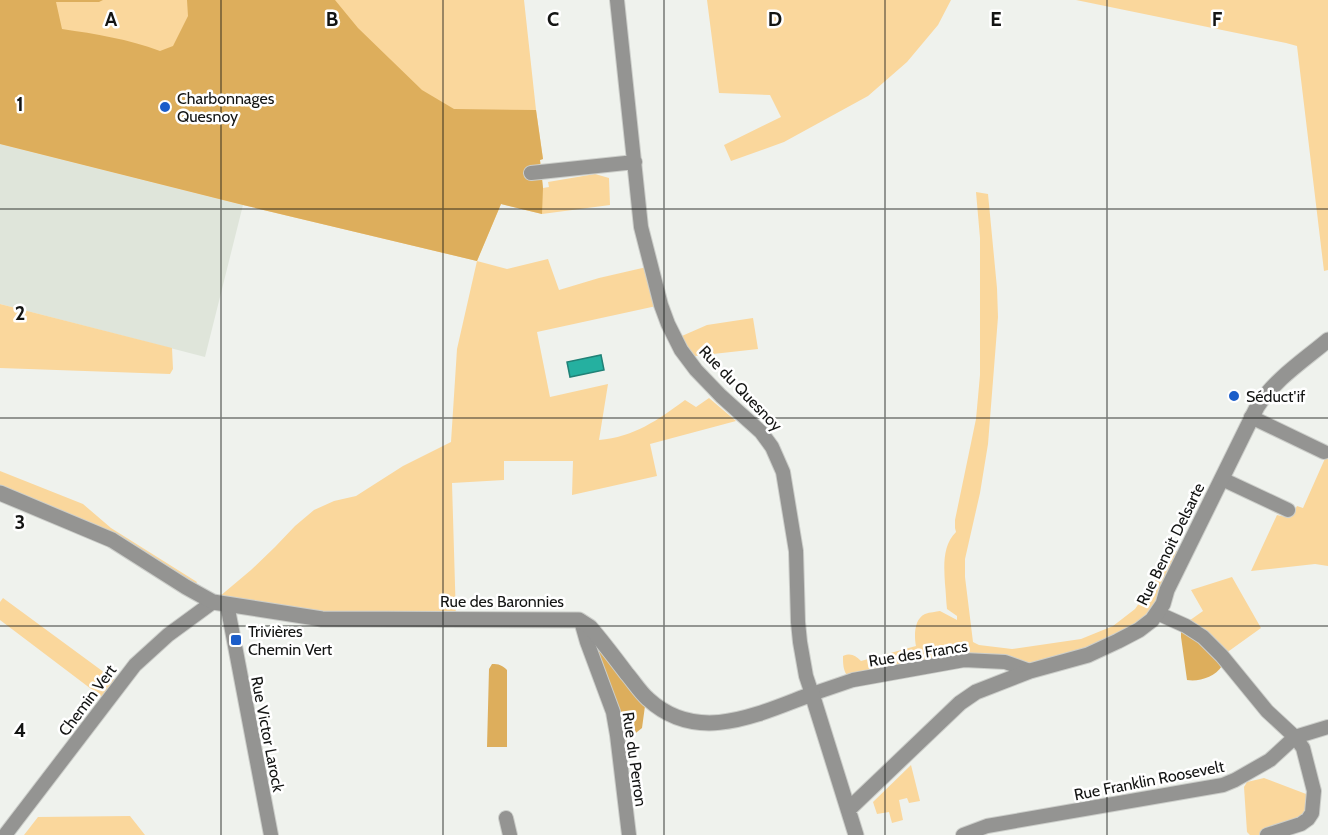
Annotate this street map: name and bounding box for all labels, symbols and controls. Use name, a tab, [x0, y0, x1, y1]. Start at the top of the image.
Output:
text: A	[105, 7, 118, 31]
text: B	[326, 7, 338, 31]
text: C	[547, 7, 559, 31]
text: D	[768, 7, 782, 31]
text: E	[990, 7, 1002, 31]
text: F	[1212, 7, 1223, 31]
place label: Charbonnages Quesnoy	[177, 89, 275, 126]
text: 1	[16, 92, 24, 116]
marker: Charbonnages Quesnoy	[158, 100, 172, 114]
text: 2	[15, 301, 25, 325]
street label: Rue du Quesnoy	[695, 342, 786, 435]
place label: Séduct'if	[1246, 387, 1306, 406]
marker: Séduct'if	[1227, 389, 1241, 403]
street label: Rue Benoit Delsarte	[1133, 480, 1208, 609]
text: 3	[15, 510, 25, 534]
street label: Rue des Baronnies	[440, 592, 564, 611]
place label: Trivières Chemin Vert	[248, 622, 333, 659]
marker: Trivières Chemin Vert	[229, 633, 243, 647]
street label: Rue des Francs	[867, 636, 969, 671]
street label: Chemin Vert	[54, 661, 121, 740]
street label: Rue Victor Larock	[247, 675, 288, 794]
street label: Rue du Perron	[618, 711, 651, 808]
text: 4	[14, 718, 26, 742]
street label: Rue Franklin Roosevelt	[1072, 757, 1226, 804]

